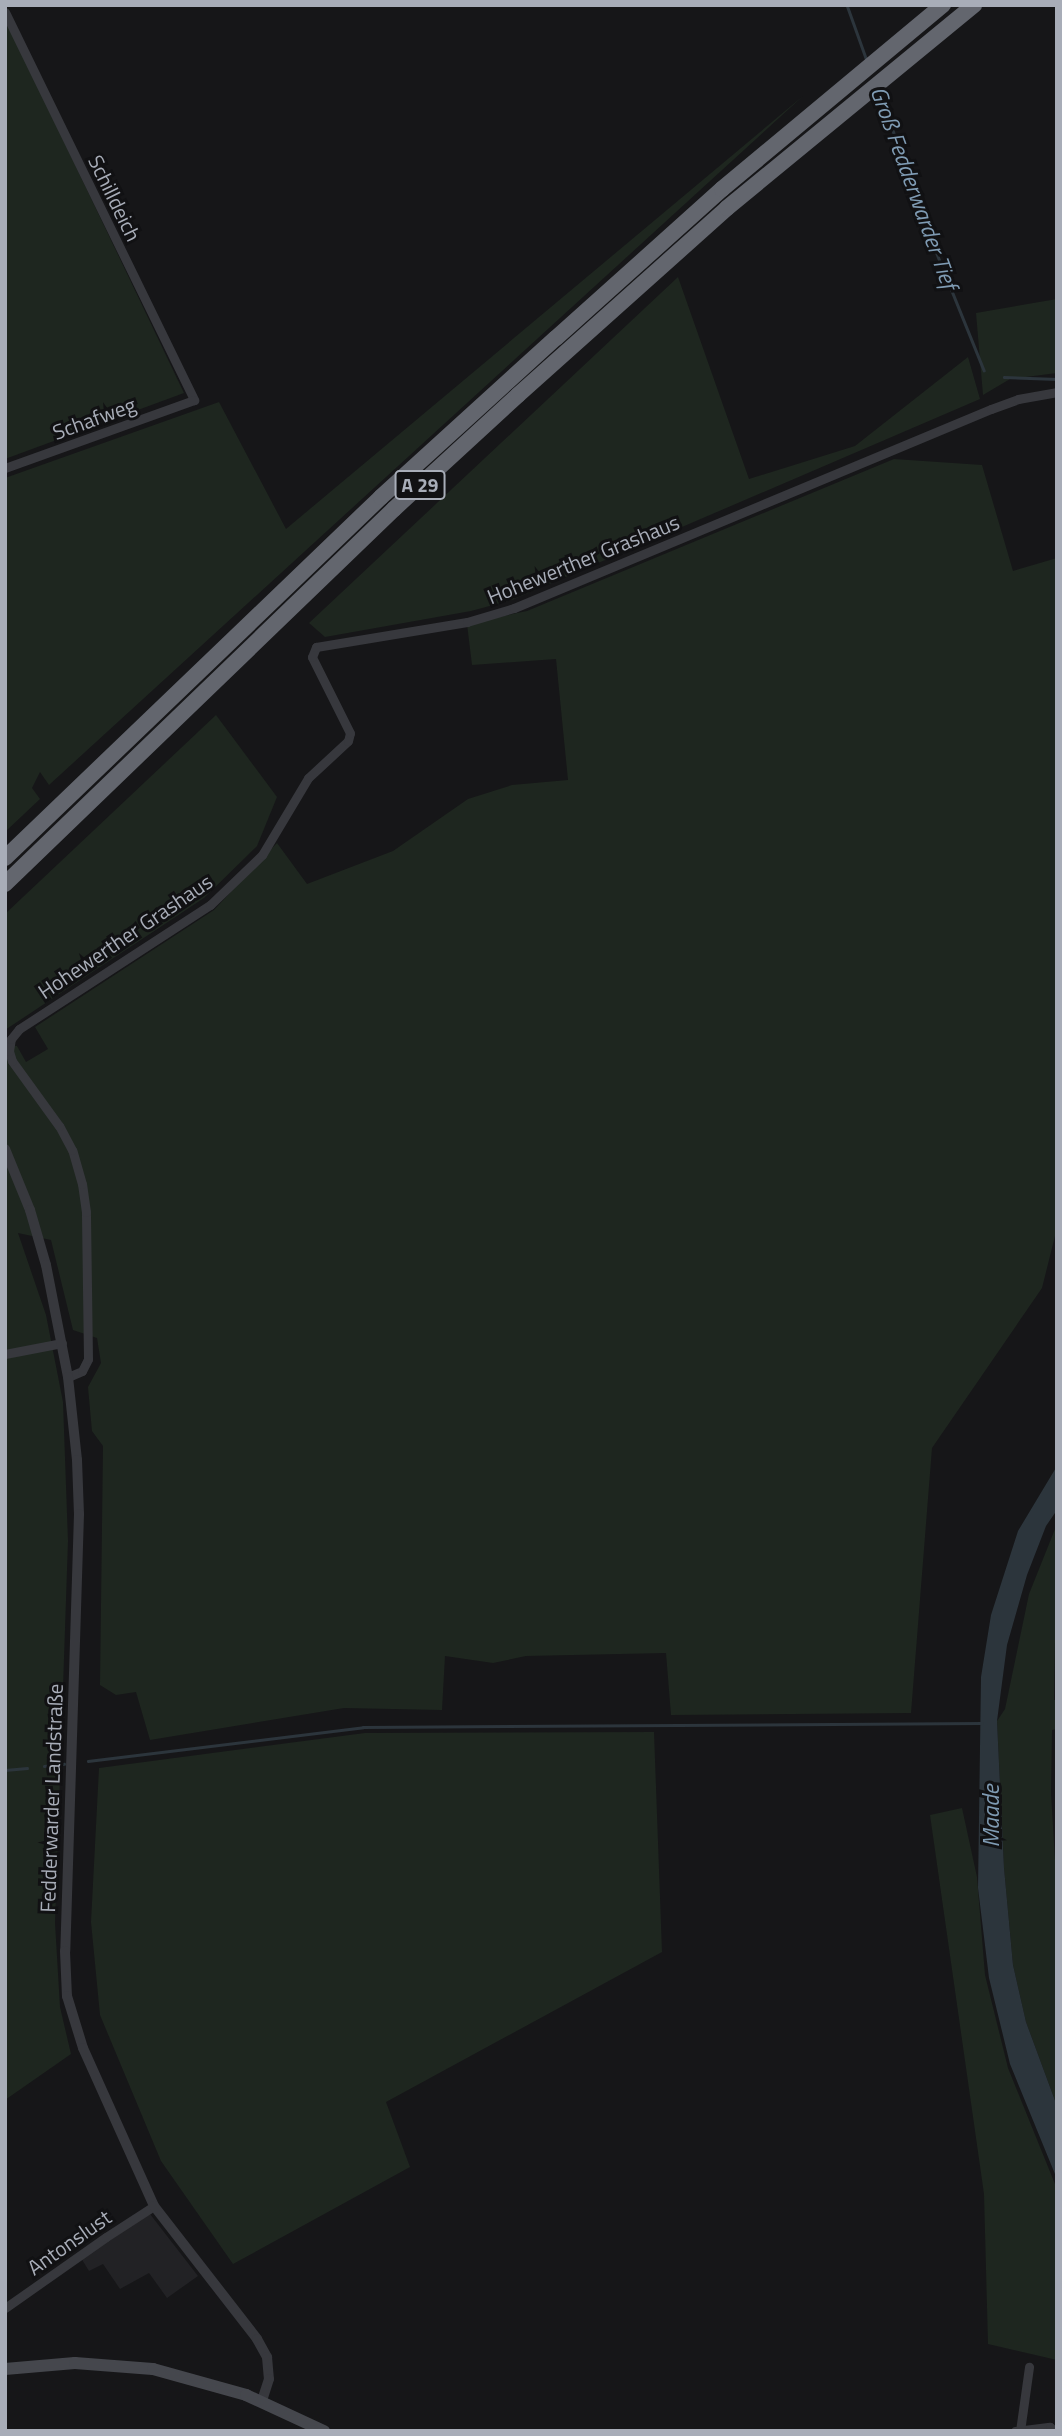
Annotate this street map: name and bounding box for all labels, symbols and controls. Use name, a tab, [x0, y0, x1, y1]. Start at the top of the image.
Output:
water label: Groß Fedderwarder Tief	[864, 83, 964, 293]
street label: Schilldeich	[83, 151, 147, 245]
street label: Schafweg	[49, 391, 139, 445]
road number: A 29	[394, 470, 446, 500]
street label: Hohewerther Grashaus	[483, 509, 683, 609]
street label: Hohewerther Grashaus	[33, 868, 217, 1004]
street label: Fedderwarder Landstraße	[34, 1683, 68, 1913]
water label: Maade	[977, 1785, 1005, 1847]
street label: Antonslust	[22, 2204, 116, 2280]

